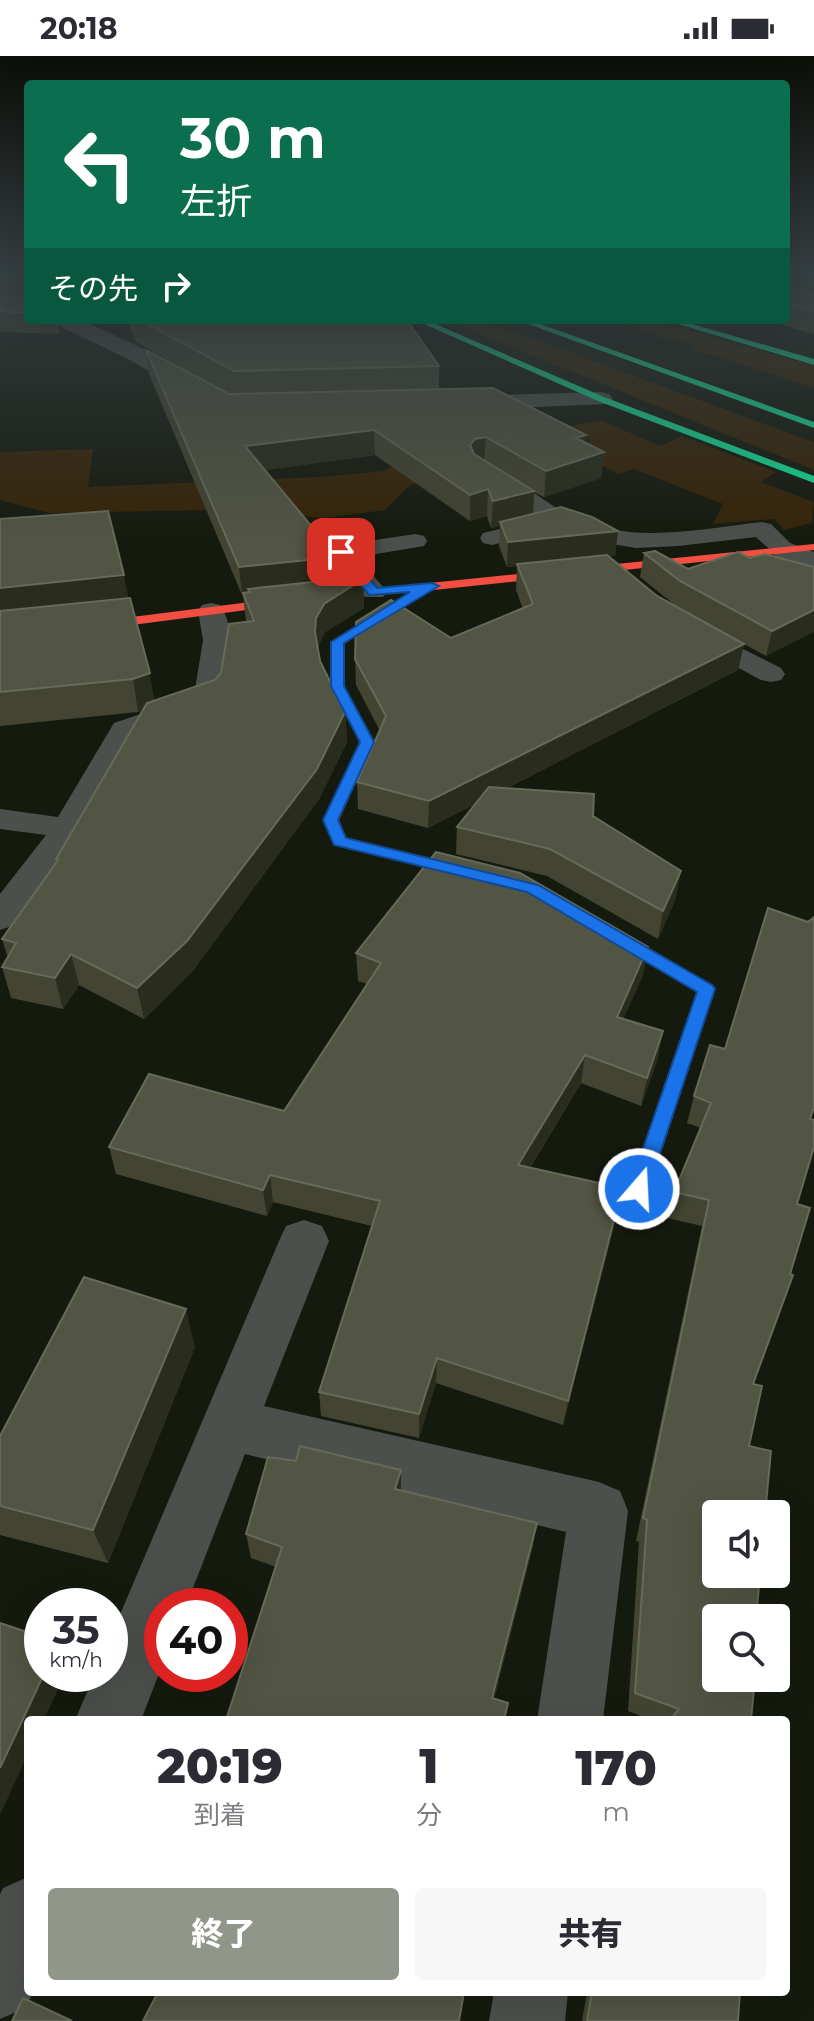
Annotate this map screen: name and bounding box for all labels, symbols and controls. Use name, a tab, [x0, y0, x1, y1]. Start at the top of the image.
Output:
text: 20:18	[40, 10, 118, 47]
text: 30 m	[180, 104, 326, 172]
icon: left	[48, 112, 152, 216]
text: 左折	[180, 179, 252, 223]
icon: right	[154, 264, 198, 308]
text: その先	[48, 270, 138, 307]
pin	[307, 518, 375, 586]
icon: arrive	[319, 530, 363, 574]
position arrow	[597, 1147, 681, 1231]
map controls	[702, 1500, 790, 1692]
button: sound	[702, 1500, 790, 1588]
speed limit sign: 40	[144, 1588, 248, 1692]
button: search	[702, 1604, 790, 1692]
text: 35	[52, 1605, 100, 1654]
text: km/h	[49, 1648, 103, 1672]
text: 20:19	[157, 1737, 283, 1795]
text: 1	[419, 1737, 439, 1795]
text: 170	[575, 1739, 657, 1797]
text: m	[602, 1796, 630, 1828]
text: 到着	[194, 1799, 246, 1831]
text: 分	[416, 1799, 442, 1831]
button: 終了	[48, 1888, 399, 1980]
button: 共有	[415, 1888, 766, 1980]

